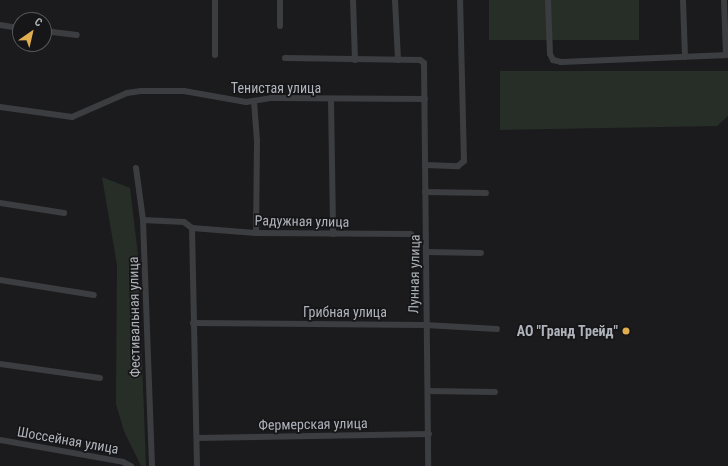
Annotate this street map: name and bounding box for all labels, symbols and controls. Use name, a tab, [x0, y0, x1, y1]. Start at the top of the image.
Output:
north arrow	[12, 12, 52, 52]
text: С	[32, 15, 45, 30]
street label: Тенистая улица	[231, 80, 321, 96]
street label: Радужная улица	[255, 212, 349, 230]
street label: Лунная улица	[405, 234, 423, 314]
street label: Фестивальная улица	[125, 256, 143, 378]
street label: Грибная улица	[303, 304, 387, 320]
place label: АО "Гранд Трейд"	[516, 323, 618, 339]
marker: АО "Гранд Трейд"	[621, 326, 631, 336]
street label: Фермерская улица	[258, 415, 368, 433]
street label: Шоссейная улица	[16, 423, 120, 457]

